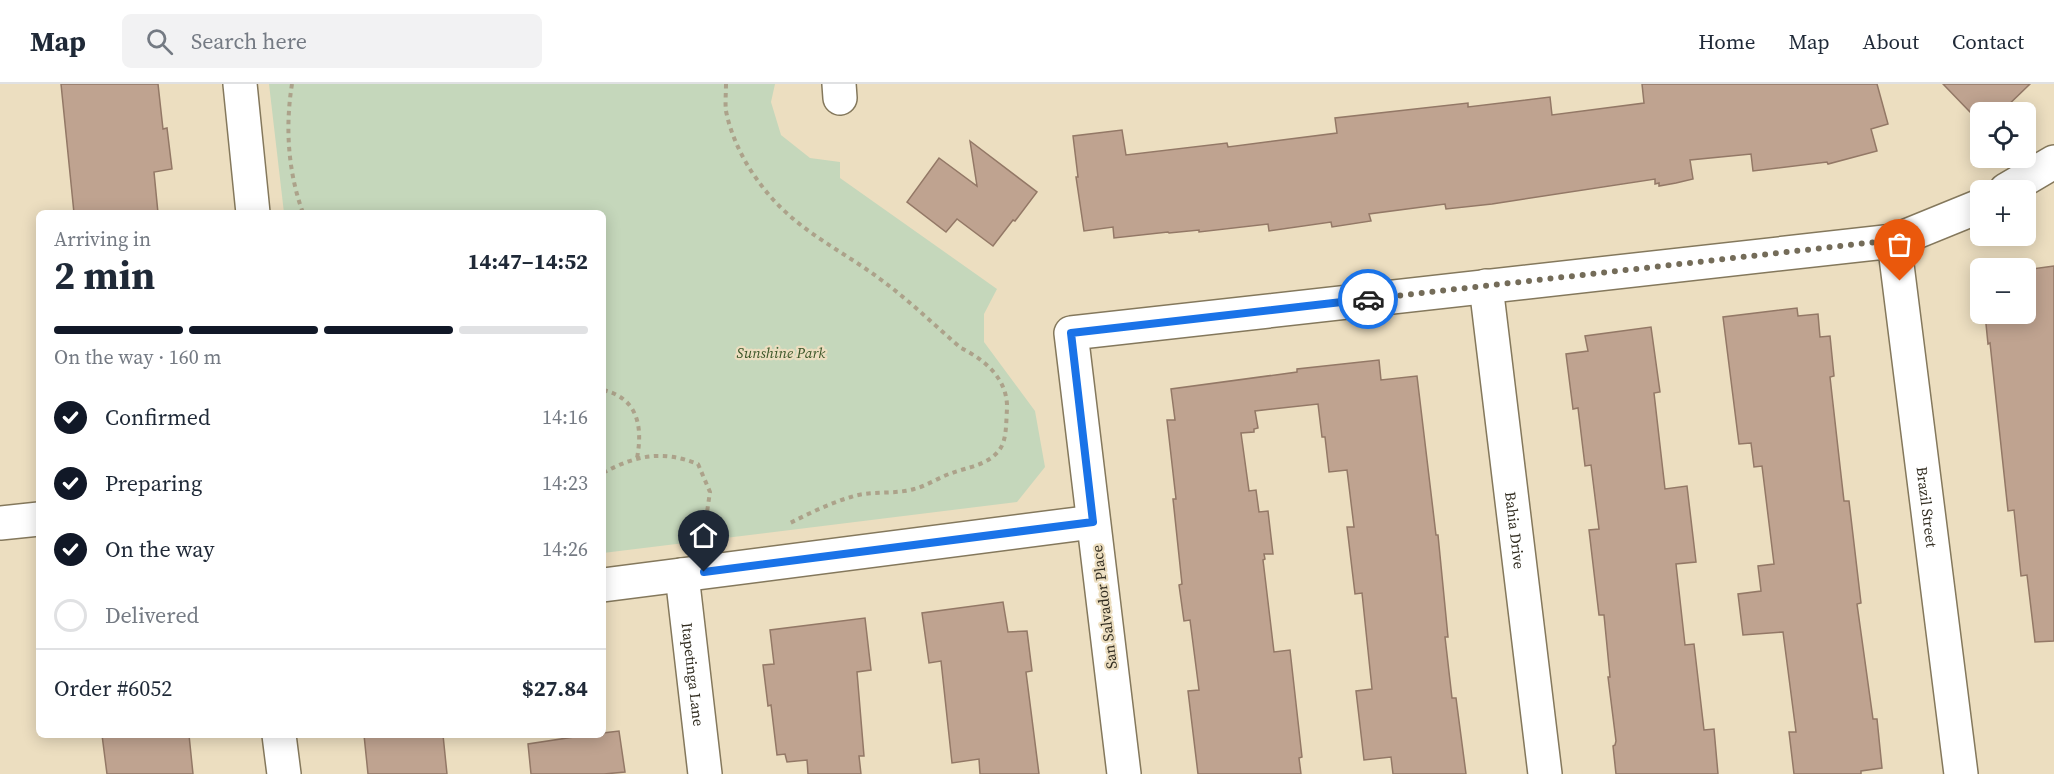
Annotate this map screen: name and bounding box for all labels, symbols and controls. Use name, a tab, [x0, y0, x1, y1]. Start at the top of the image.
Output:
search box	[122, 14, 542, 68]
text: Map	[30, 22, 86, 60]
icon: search	[143, 25, 176, 58]
text: Search here	[191, 26, 307, 56]
text: Home	[1698, 27, 1756, 56]
text: Map	[1789, 27, 1830, 56]
text: About	[1863, 27, 1919, 56]
text: Contact	[1952, 27, 2024, 56]
map controls	[1970, 102, 2036, 324]
button: locate	[1970, 102, 2036, 168]
button: +	[1970, 180, 2036, 246]
pin	[1874, 219, 1925, 281]
text: Arriving in	[54, 225, 151, 253]
icon: bag	[1883, 228, 1916, 261]
text: 14:47–14:52	[468, 246, 588, 276]
text: 2 min	[54, 249, 155, 302]
button: −	[1970, 258, 2036, 324]
courier	[1338, 269, 1398, 329]
icon: car	[1352, 283, 1385, 316]
park label: Sunshine Park	[737, 342, 826, 363]
text: On the way · 160 m	[54, 343, 221, 371]
icon: check	[54, 401, 87, 434]
text: Confirmed	[105, 402, 210, 432]
text: 14:16	[542, 403, 588, 431]
street label: Brazil Street	[1912, 465, 1943, 549]
icon: check	[54, 467, 87, 500]
text: Preparing	[105, 468, 202, 498]
text: 14:23	[542, 469, 588, 497]
street label: Bahia Drive	[1500, 490, 1531, 571]
pin	[678, 510, 729, 572]
icon: home	[687, 519, 720, 552]
icon: check	[54, 533, 87, 566]
text: On the way	[105, 534, 214, 564]
text: 14:26	[542, 535, 588, 563]
street label: San Salvador Place	[1086, 543, 1122, 670]
text: Delivered	[105, 600, 199, 630]
street label: Itapetinga Lane	[677, 621, 710, 728]
text: Order #6052	[54, 673, 172, 703]
text: $27.84	[522, 673, 588, 703]

